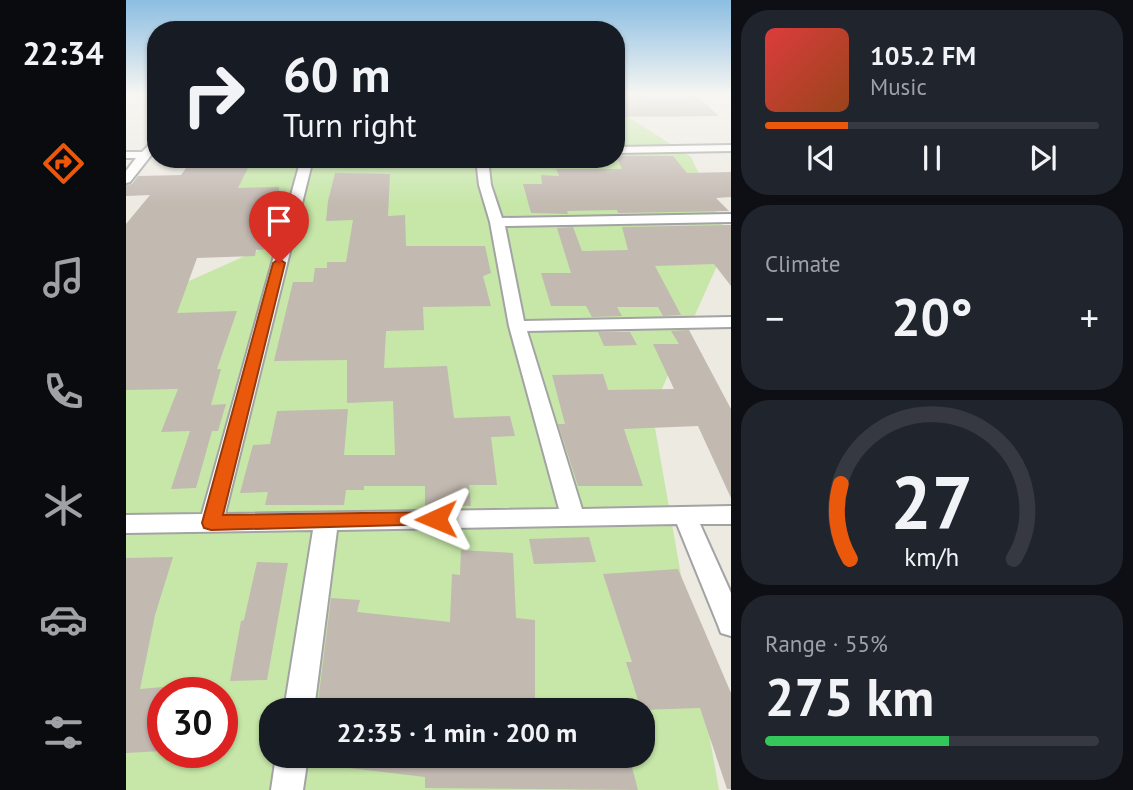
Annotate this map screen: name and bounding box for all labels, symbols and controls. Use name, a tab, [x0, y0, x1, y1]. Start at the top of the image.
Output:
text: 22:34	[22, 32, 104, 74]
text: 105.2 FM	[870, 39, 976, 72]
text: 60 m	[283, 42, 390, 106]
icon: right	[168, 49, 259, 140]
text: Music	[870, 72, 927, 101]
text: Turn right	[283, 104, 417, 146]
icon: directions	[39, 139, 88, 188]
icon: previous	[802, 139, 840, 177]
icon: pause	[913, 139, 951, 177]
icon: next	[1024, 139, 1062, 177]
pin	[249, 191, 309, 263]
icon: arrive	[260, 202, 298, 240]
text: Climate	[765, 249, 840, 278]
icon: music	[39, 253, 88, 302]
text: 20°	[891, 283, 973, 350]
text: −	[765, 293, 784, 342]
text: +	[1080, 293, 1099, 342]
icon: phone	[39, 367, 88, 416]
text: 27	[891, 455, 973, 549]
icon: climate	[39, 481, 88, 530]
position arrow	[399, 482, 473, 556]
text: km/h	[905, 540, 959, 572]
icon: car	[39, 595, 88, 644]
text: Range · 55%	[765, 629, 888, 658]
text: 275 km	[765, 663, 934, 730]
speed limit sign: 30	[147, 677, 238, 768]
icon: filters	[39, 708, 88, 757]
text: 22:35 · 1 min · 200 m	[337, 716, 577, 749]

